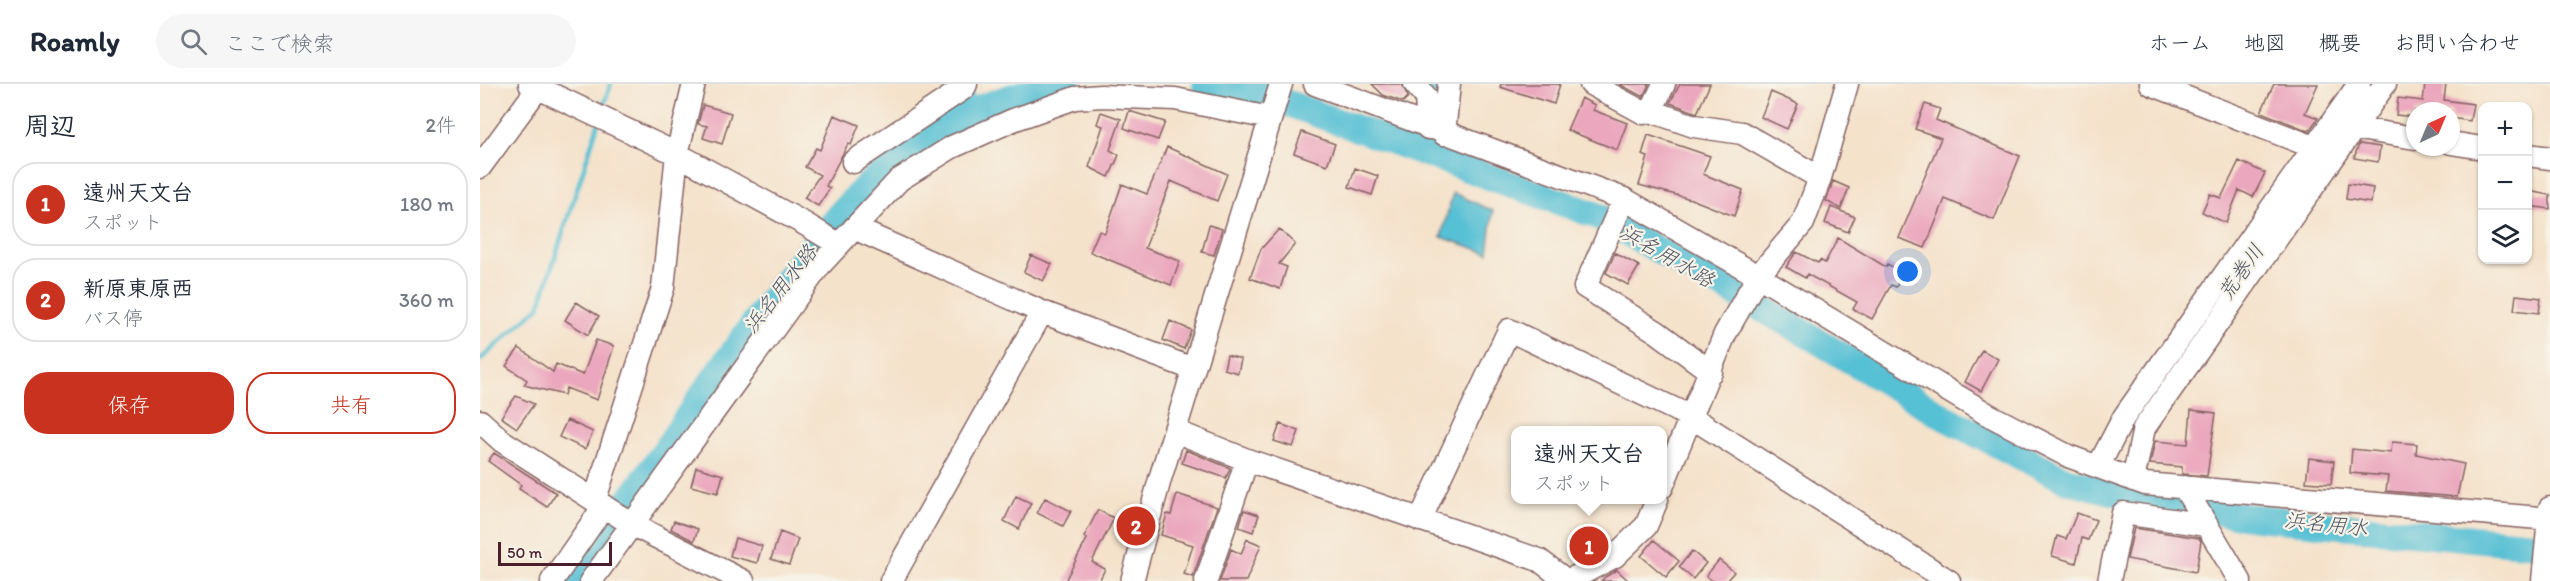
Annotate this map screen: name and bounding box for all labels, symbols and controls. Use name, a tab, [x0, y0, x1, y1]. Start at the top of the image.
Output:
search box	[156, 14, 576, 68]
text: Roamly	[30, 24, 120, 58]
icon: search	[177, 25, 210, 58]
text: ここで検索	[225, 30, 335, 57]
text: ホーム	[2149, 30, 2211, 55]
text: 地図	[2244, 30, 2286, 55]
text: 概要	[2319, 30, 2361, 55]
text: お問い合わせ	[2394, 30, 2520, 55]
north arrow	[2406, 102, 2460, 156]
map controls	[2478, 102, 2532, 264]
button: +	[2478, 102, 2532, 156]
text: 周辺	[24, 110, 76, 142]
text: 2件	[425, 113, 456, 137]
button: −	[2478, 156, 2532, 210]
text: 遠州天文台	[83, 179, 193, 206]
text: 1	[41, 192, 50, 216]
text: 180 m	[400, 192, 454, 216]
text: スポット	[83, 210, 163, 234]
button: layers	[2478, 210, 2532, 264]
water label: 浜名用水路	[1616, 218, 1720, 293]
water label: 浜名用水路	[737, 239, 822, 338]
water label: 荒巻川	[2212, 239, 2269, 305]
your location	[1893, 257, 1922, 286]
text: 新原東原西	[83, 275, 193, 302]
text: 2	[40, 288, 51, 312]
text: 360 m	[399, 288, 454, 312]
text: バス停	[83, 306, 143, 330]
button: 保存	[24, 372, 234, 434]
button: 共有	[246, 372, 456, 434]
popup	[1511, 426, 1667, 504]
text: 遠州天文台	[1534, 440, 1644, 467]
text: スポット	[1534, 471, 1614, 495]
pin: 2	[1116, 504, 1156, 548]
water label: 浜名用水	[2283, 507, 2369, 540]
pin: 1	[1570, 524, 1608, 568]
scale bar	[498, 539, 612, 566]
text: 50 m	[507, 543, 542, 562]

